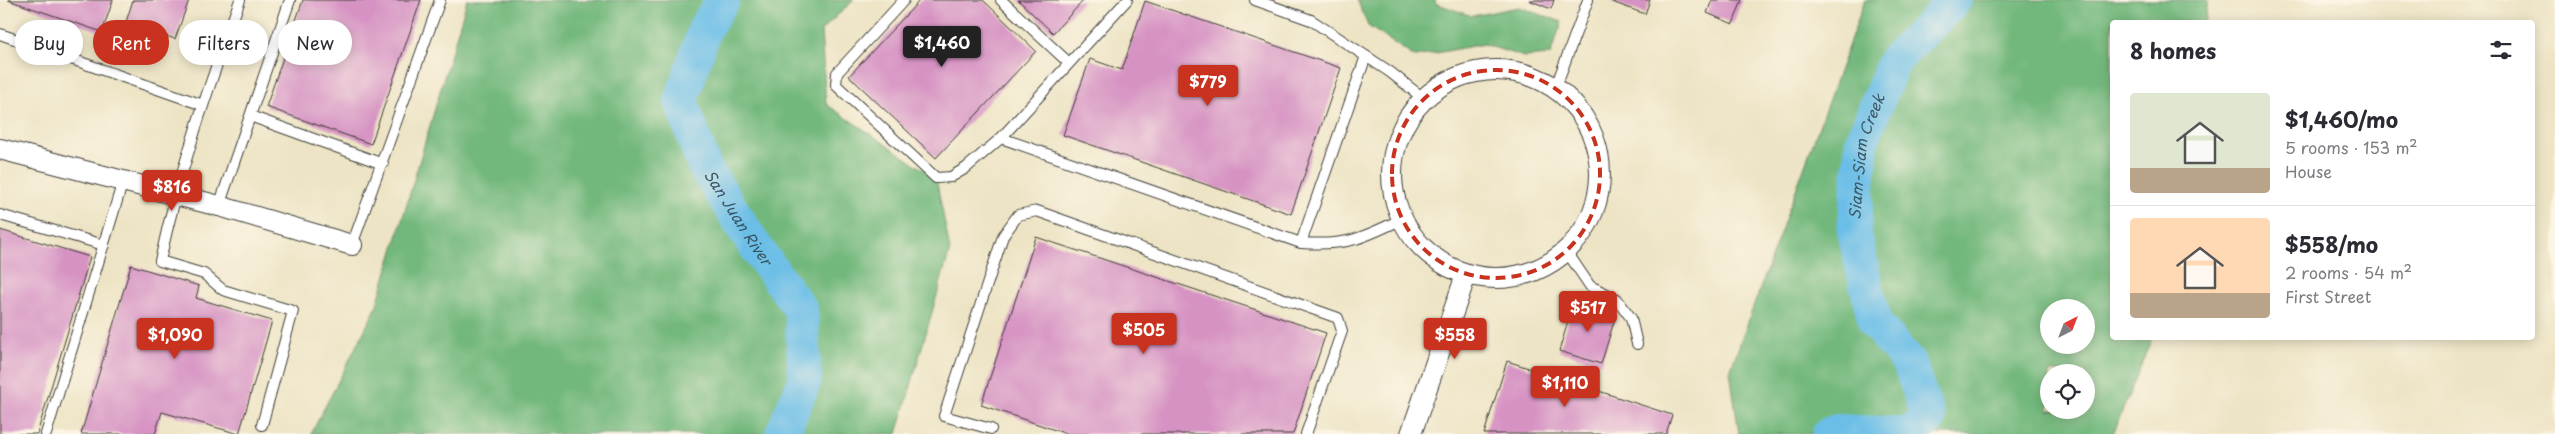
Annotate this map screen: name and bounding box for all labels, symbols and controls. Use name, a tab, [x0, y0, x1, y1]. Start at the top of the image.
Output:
chip: Buy	[15, 20, 83, 65]
chip: Rent	[93, 20, 169, 65]
chip: Filters	[179, 20, 268, 65]
chip: New	[278, 20, 352, 65]
pin: $1,460	[901, 26, 983, 68]
text: $1,460	[914, 30, 970, 54]
text: 8 homes	[2130, 34, 2216, 66]
icon: filters	[2487, 36, 2515, 64]
pin: $779	[1178, 64, 1238, 107]
text: $779	[1189, 69, 1227, 93]
water label: Siam-Siam Creek	[1842, 89, 1890, 220]
text: $1,460/mo	[2285, 103, 2398, 135]
icon: home	[2170, 113, 2230, 173]
text: 5 rooms · 153 m²	[2285, 135, 2418, 159]
text: House	[2285, 159, 2332, 183]
water label: San Juan River	[699, 165, 780, 272]
pin: $816	[142, 170, 202, 212]
text: $816	[153, 174, 191, 198]
text: $558/mo	[2285, 228, 2378, 260]
icon: home	[2170, 238, 2230, 298]
text: 2 rooms · 54 m²	[2285, 260, 2412, 284]
text: First Street	[2285, 284, 2371, 308]
pin: $517	[1558, 290, 1618, 333]
text: $517	[1570, 295, 1606, 319]
north arrow	[2040, 299, 2095, 354]
map controls	[2040, 299, 2095, 419]
pin: $505	[1114, 312, 1174, 355]
text: $505	[1123, 317, 1165, 341]
pin: $1,090	[134, 318, 216, 360]
pin: $558	[1425, 318, 1485, 360]
text: $1,090	[148, 322, 202, 346]
text: $558	[1435, 322, 1475, 346]
button: locate	[2040, 364, 2095, 419]
pin: $1,110	[1524, 366, 1606, 408]
text: $1,110	[1542, 370, 1588, 394]

